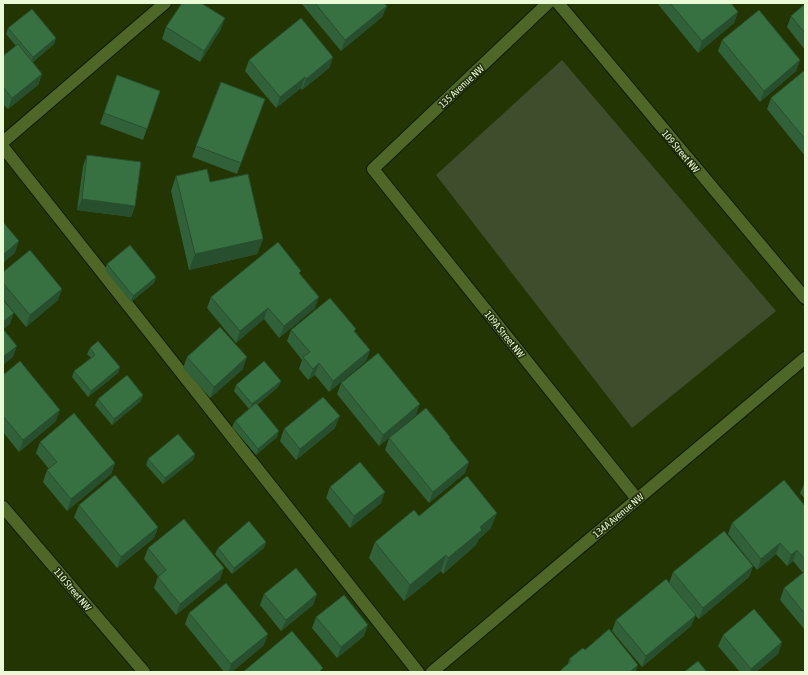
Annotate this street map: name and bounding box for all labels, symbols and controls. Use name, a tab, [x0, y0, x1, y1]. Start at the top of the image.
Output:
street label: 135 Avenue NW	[437, 62, 487, 110]
street label: 109 Street NW	[660, 128, 702, 175]
street label: 109A Street NW	[482, 309, 527, 360]
street label: 134A Avenue NW	[591, 491, 646, 540]
street label: 110 Street NW	[52, 566, 94, 613]

